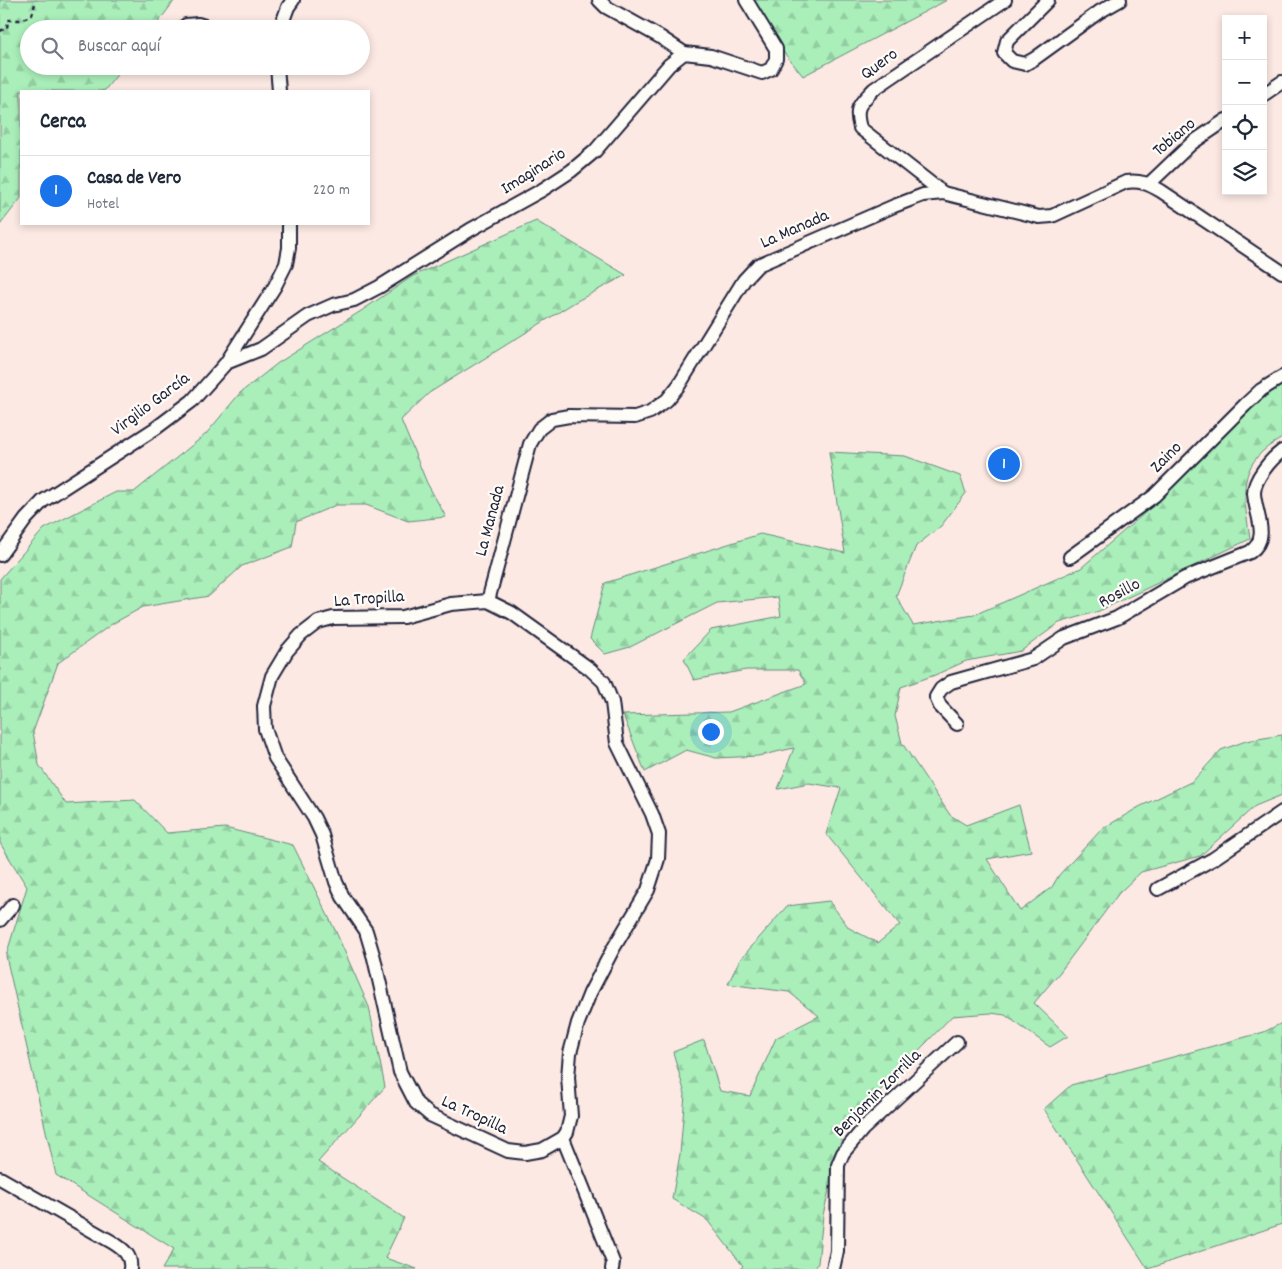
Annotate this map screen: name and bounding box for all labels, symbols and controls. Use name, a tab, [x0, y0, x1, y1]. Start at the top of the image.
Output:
map controls	[1222, 15, 1267, 195]
button: +	[1222, 15, 1267, 60]
search box	[20, 20, 370, 75]
icon: search	[38, 34, 66, 62]
text: Buscar aquí	[78, 34, 160, 61]
street label: Quero	[856, 43, 904, 87]
button: −	[1222, 60, 1267, 105]
button: locate	[1222, 105, 1267, 150]
text: Cerca	[40, 108, 86, 138]
street label: Tobiano	[1148, 113, 1202, 163]
street label: Imaginario	[497, 142, 571, 202]
button: layers	[1222, 150, 1267, 195]
text: Casa de Vero	[87, 166, 181, 193]
text: 1	[54, 179, 58, 202]
text: 220 m	[313, 179, 350, 202]
text: Hotel	[87, 193, 119, 216]
street label: La Manada	[757, 204, 834, 256]
street label: Virgilio García	[106, 367, 196, 443]
street label: Zaino	[1145, 436, 1189, 480]
pin: 1	[988, 445, 1020, 483]
street label: La Manada	[470, 482, 513, 559]
street label: Rosillo	[1095, 573, 1145, 615]
street label: La Tropilla	[333, 585, 406, 615]
your location	[698, 719, 724, 745]
street label: Benjamin Zorrilla	[828, 1044, 928, 1144]
street label: La Tropilla	[437, 1090, 512, 1142]

